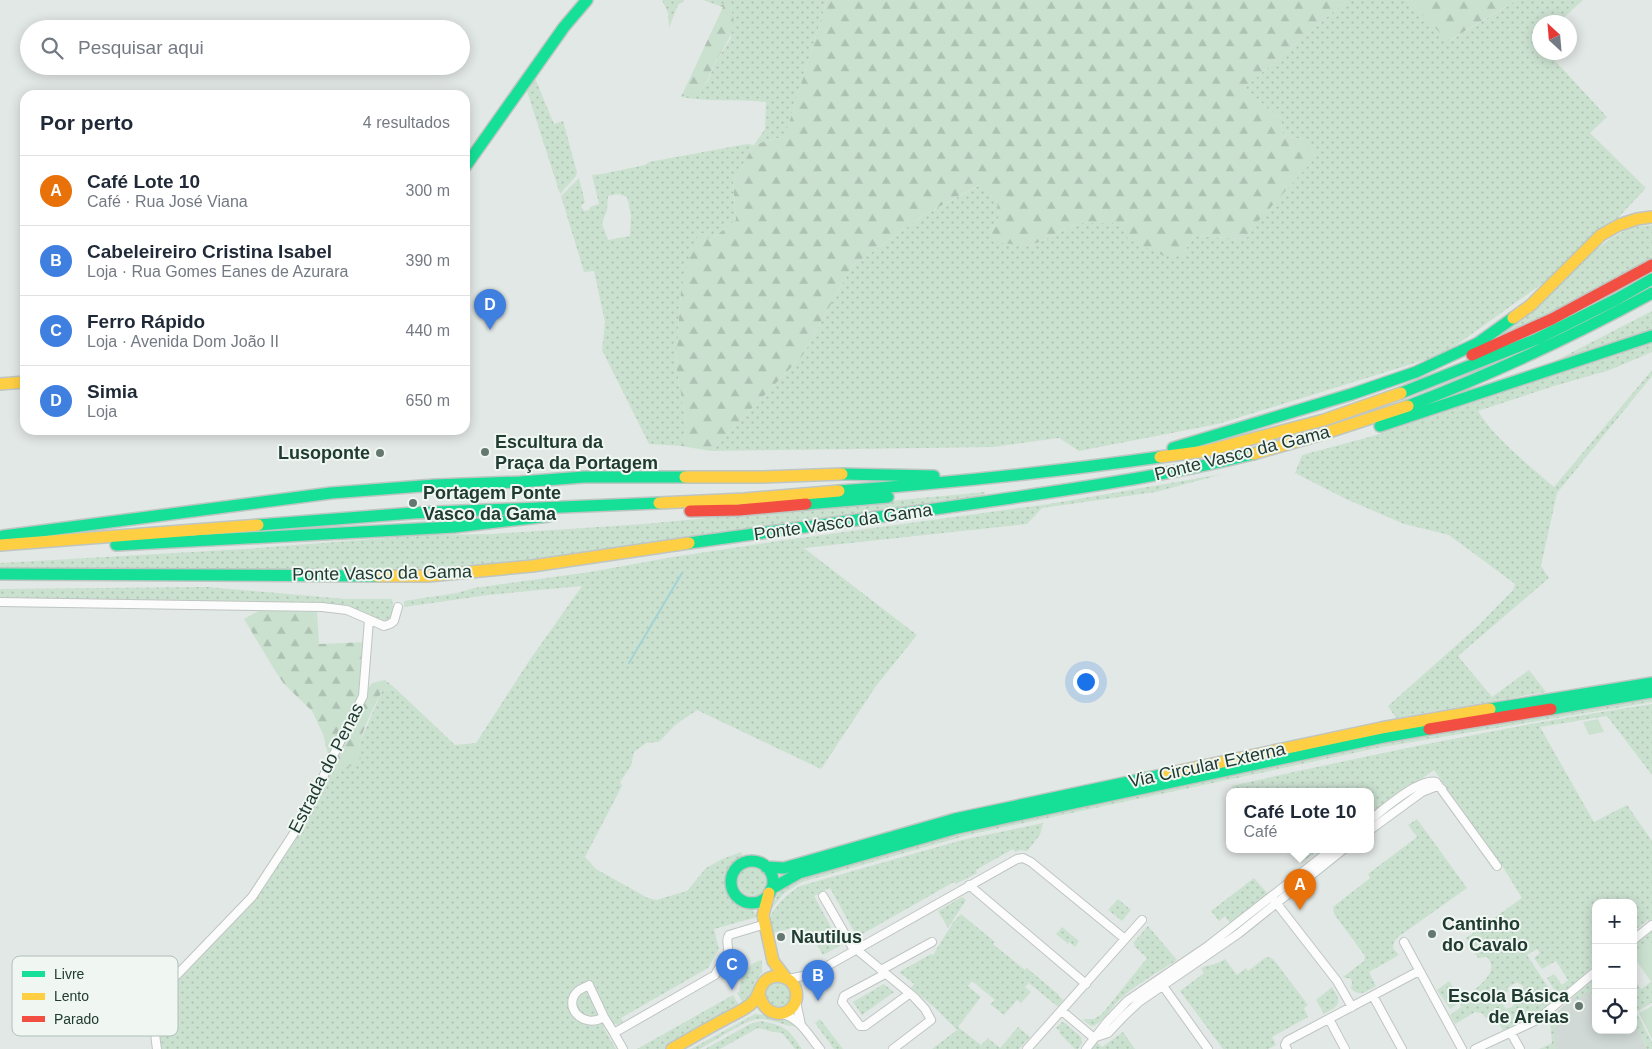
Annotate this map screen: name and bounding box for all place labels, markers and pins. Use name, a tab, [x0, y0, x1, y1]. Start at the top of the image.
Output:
pin: D	[474, 289, 506, 330]
place label: Escultura da Praça da Portagem	[495, 432, 658, 473]
place label: Lusoponte	[278, 443, 370, 463]
marker: Escultura da Praça da Portagem	[479, 446, 491, 458]
marker: Lusoponte	[374, 447, 386, 459]
place label: Portagem Ponte Vasco da Gama	[423, 483, 561, 524]
marker: Portagem Ponte Vasco da Gama	[407, 497, 419, 509]
pin: A	[1284, 869, 1316, 910]
place label: Cantinho do Cavalo	[1442, 914, 1528, 955]
place label: Nautilus	[791, 927, 862, 947]
marker: Cantinho do Cavalo	[1426, 928, 1438, 940]
marker: Nautilus	[775, 931, 787, 943]
pin: C	[716, 949, 748, 990]
pin: B	[802, 960, 834, 1001]
place label: Escola Básica de Areias	[1448, 986, 1570, 1027]
marker: Escola Básica de Areias	[1573, 1000, 1585, 1012]

